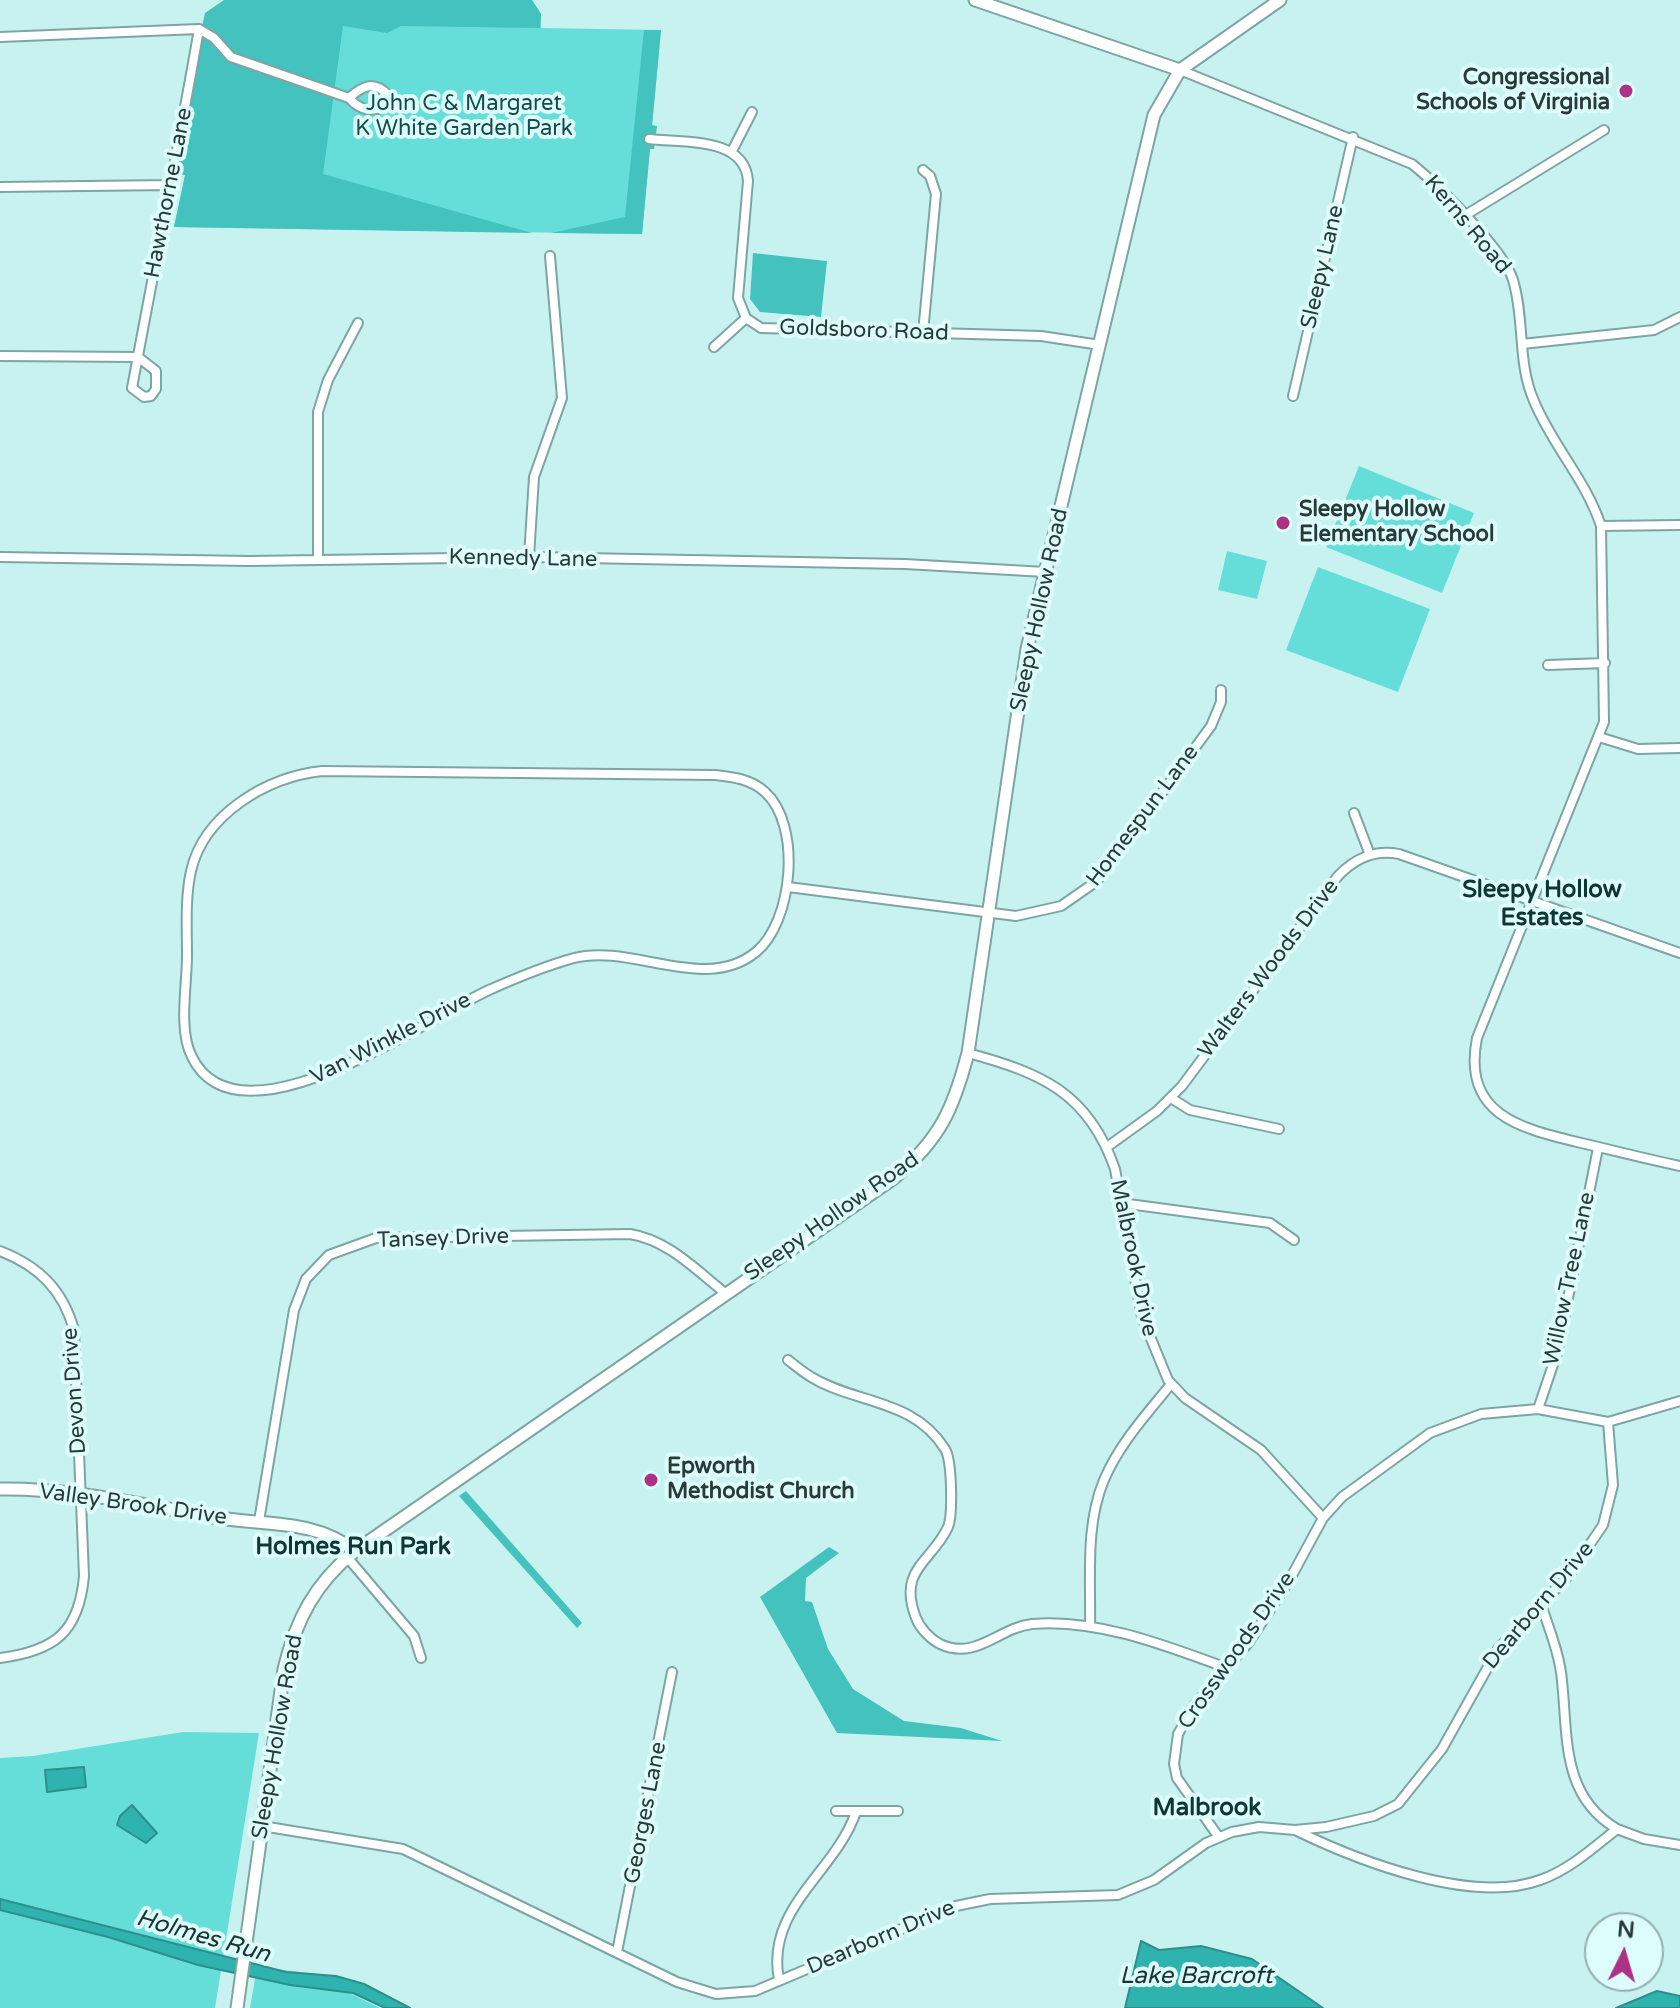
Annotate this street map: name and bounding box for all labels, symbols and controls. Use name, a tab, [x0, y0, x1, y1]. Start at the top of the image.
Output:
place label: Congressional Schools of Virginia	[1416, 65, 1610, 116]
marker: Congressional Schools of Virginia	[1617, 82, 1635, 100]
park label: John C & Margaret K White Garden Park	[355, 91, 573, 142]
street label: Hawthorne Lane	[140, 106, 198, 280]
street label: Kerns Road	[1418, 170, 1516, 280]
street label: Sleepy Lane	[1296, 203, 1350, 331]
street label: Goldsboro Road	[779, 315, 949, 347]
place label: Sleepy Hollow Elementary School	[1299, 497, 1494, 548]
street label: Sleepy Hollow Road	[1006, 506, 1074, 714]
marker: Sleepy Hollow Elementary School	[1274, 514, 1292, 532]
street label: Kennedy Lane	[448, 545, 598, 573]
street label: Homespun Lane	[1081, 740, 1205, 892]
street label: Walters Woods Drive	[1193, 874, 1345, 1064]
district label: Sleepy Hollow Estates	[1462, 877, 1622, 933]
street label: Van Winkle Drive	[306, 987, 476, 1091]
street label: Sleepy Hollow Road	[740, 1147, 924, 1287]
street label: Malbrook Drive	[1103, 1177, 1163, 1339]
street label: Willow Tree Lane	[1539, 1190, 1601, 1368]
street label: Tansey Drive	[377, 1224, 509, 1254]
street label: Devon Drive	[57, 1327, 93, 1455]
place label: Epworth Methodist Church	[667, 1454, 855, 1506]
marker: Epworth Methodist Church	[642, 1471, 660, 1489]
street label: Valley Brook Drive	[38, 1479, 228, 1531]
district label: Holmes Run Park	[255, 1534, 451, 1562]
street label: Dearborn Drive	[1478, 1537, 1600, 1675]
street label: Crosswoods Drive	[1173, 1567, 1301, 1735]
street label: Sleepy Hollow Road	[247, 1633, 309, 1841]
street label: Georges Lane	[619, 1740, 673, 1886]
district label: Malbrook	[1153, 1795, 1261, 1823]
street label: Dearborn Drive	[803, 1895, 959, 1981]
water label: Holmes Run	[133, 1904, 273, 1970]
north arrow	[1584, 1912, 1664, 1992]
text: N	[1616, 1916, 1636, 1944]
water label: Lake Barcroft	[1119, 1963, 1273, 1991]

